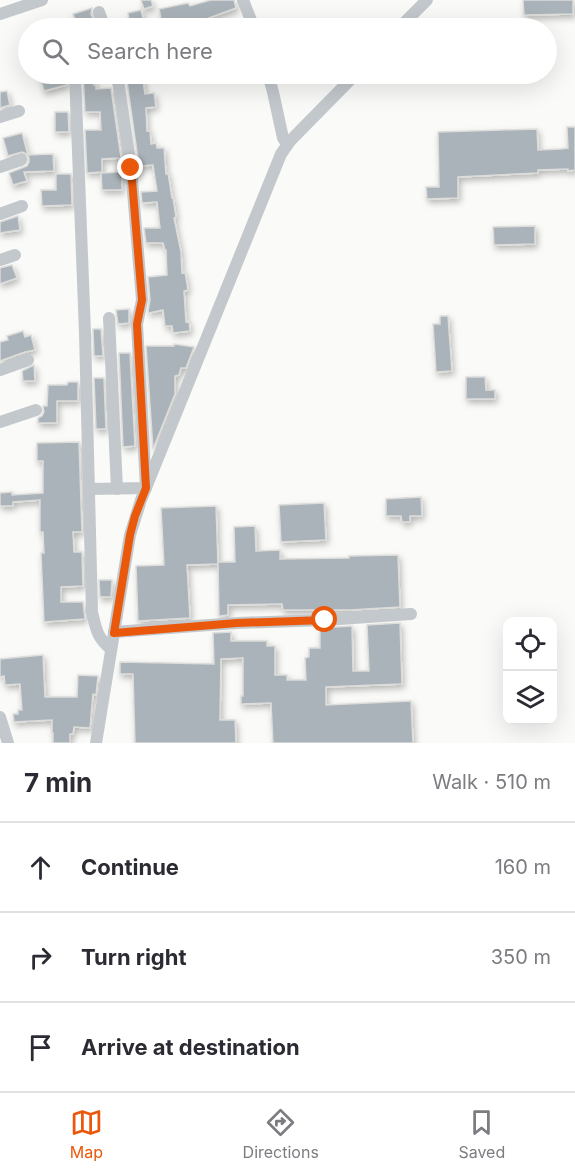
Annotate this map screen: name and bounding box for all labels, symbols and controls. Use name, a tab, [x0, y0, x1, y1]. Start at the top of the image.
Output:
search box	[18, 18, 557, 84]
icon: search	[39, 35, 72, 68]
text: Search here	[87, 38, 213, 64]
route end	[117, 154, 143, 180]
route start	[311, 606, 337, 632]
map controls	[503, 617, 557, 725]
button: locate	[503, 617, 557, 671]
button: layers	[503, 671, 557, 725]
text: 7 min	[24, 767, 92, 798]
text: Walk · 510 m	[432, 770, 551, 794]
icon: ahead	[24, 851, 57, 884]
text: Continue	[81, 854, 179, 880]
text: 160 m	[495, 855, 551, 879]
icon: right	[24, 941, 57, 974]
text: Turn right	[81, 944, 187, 970]
text: 350 m	[491, 945, 551, 969]
icon: arrive	[24, 1031, 57, 1064]
text: Arrive at destination	[81, 1034, 300, 1060]
tab: Map	[70, 1106, 103, 1162]
tab: Directions	[243, 1106, 319, 1162]
tab: Saved	[458, 1106, 505, 1162]

